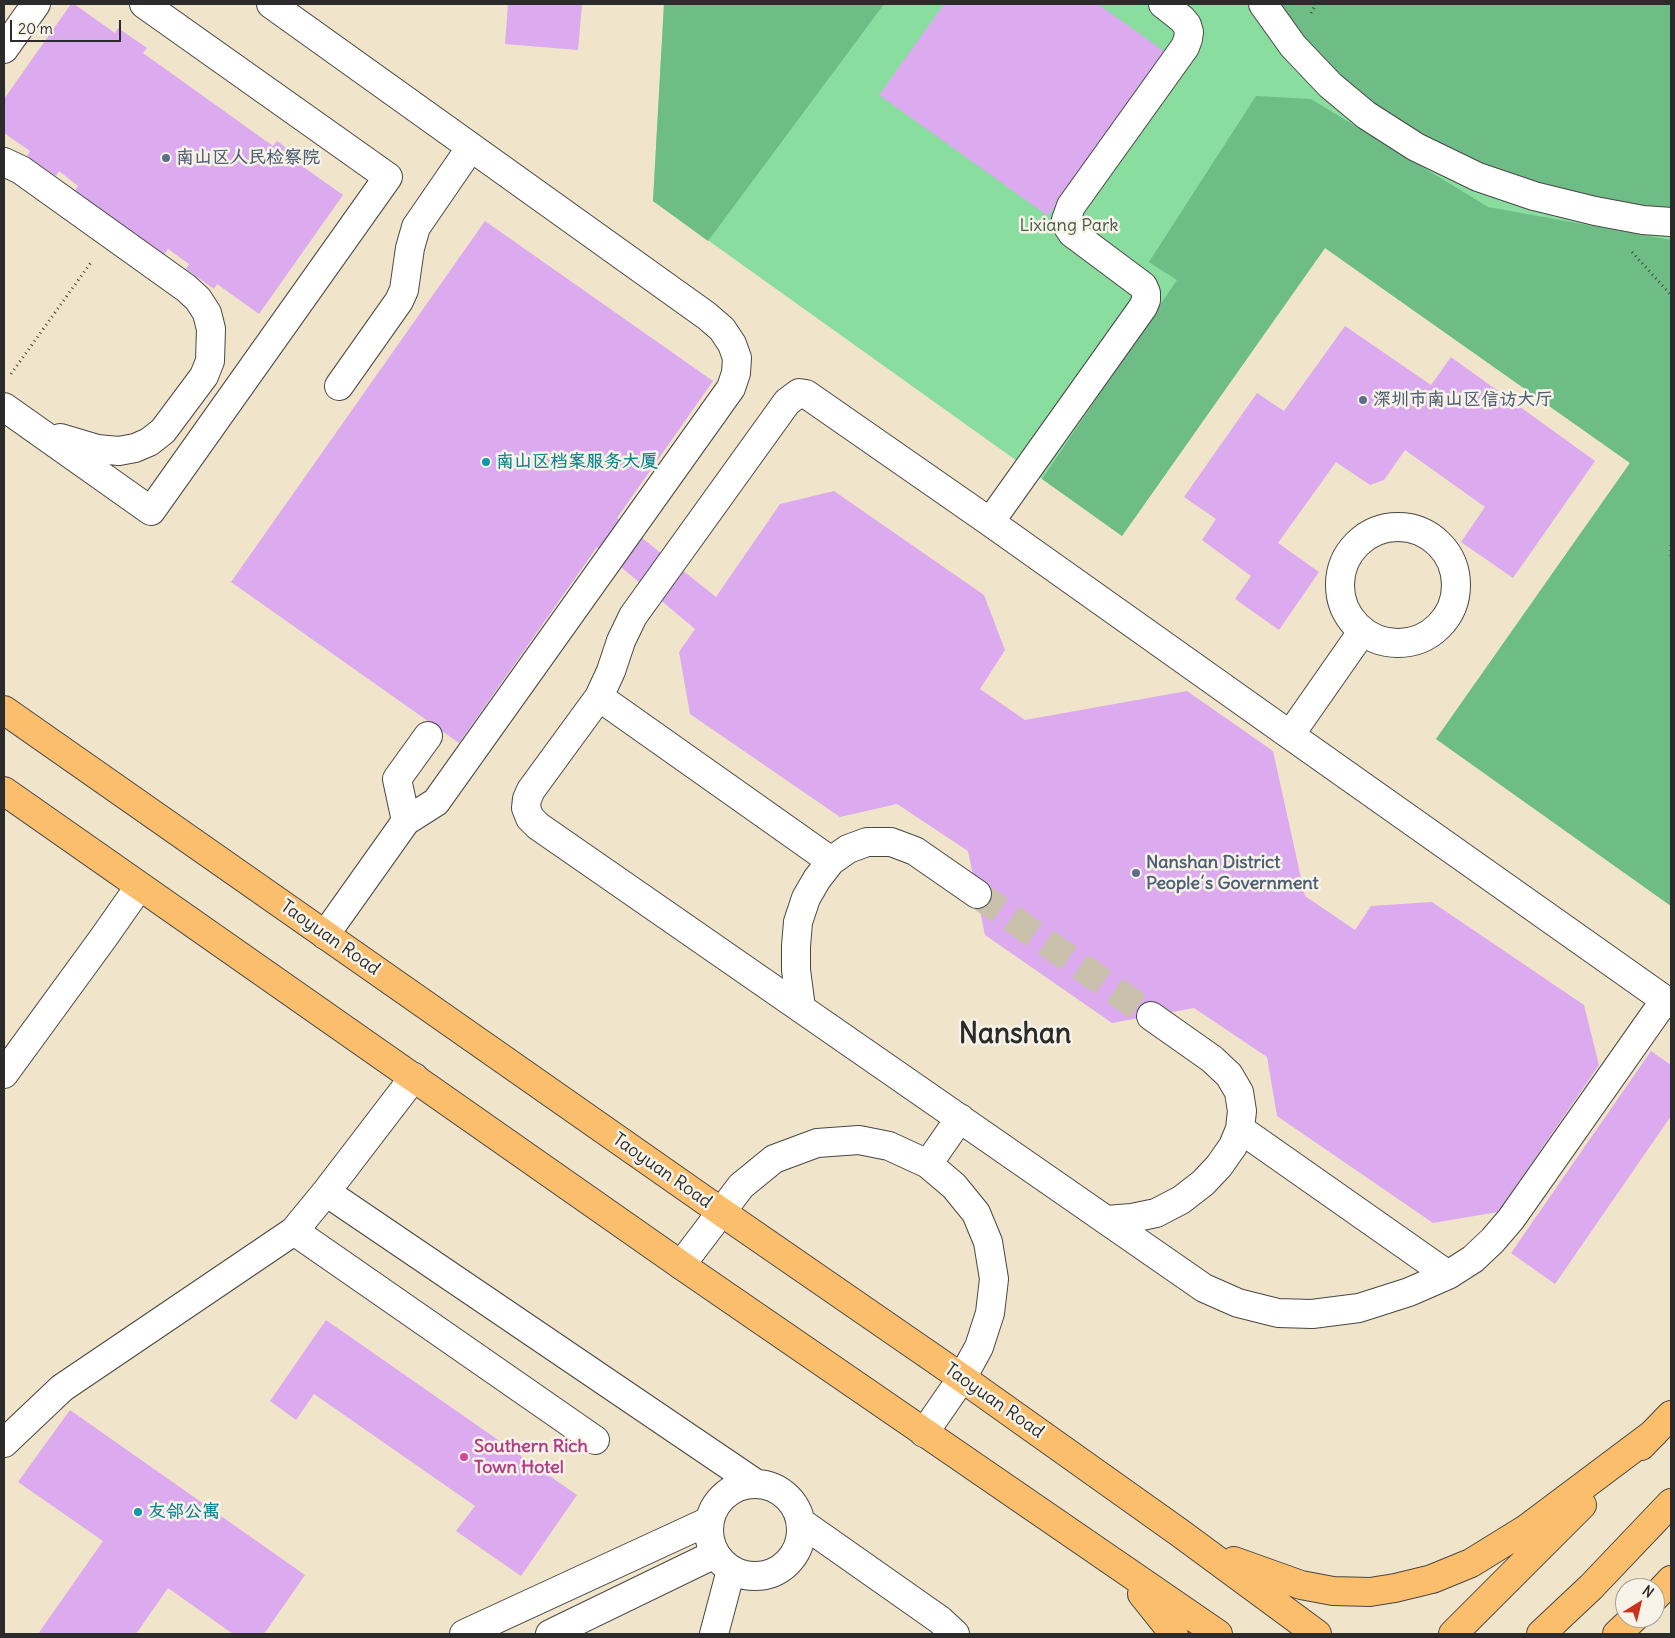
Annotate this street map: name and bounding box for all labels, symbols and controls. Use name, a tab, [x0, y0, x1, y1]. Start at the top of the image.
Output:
scale bar	[12, 10, 124, 42]
text: 20 m	[18, 19, 53, 38]
place label: 南山区人民检察院	[176, 147, 320, 169]
marker: 南山区人民检察院	[160, 152, 172, 164]
park label: Lixiang Park	[1020, 215, 1118, 237]
place label: 深圳市南山区信访大厅	[1373, 389, 1553, 411]
marker: 深圳市南山区信访大厅	[1357, 394, 1369, 406]
place label: 南山区档案服务大厦	[496, 451, 658, 473]
marker: 南山区档案服务大厦	[480, 456, 492, 468]
place label: Nanshan District People′s Government	[1146, 852, 1319, 894]
marker: Nanshan District People′s Government	[1130, 867, 1142, 879]
street label: Taoyuan Road	[276, 896, 384, 980]
district label: Nanshan	[959, 1018, 1071, 1052]
street label: Taoyuan Road	[608, 1129, 716, 1213]
street label: Taoyuan Road	[940, 1359, 1048, 1443]
place label: Southern Rich Town Hotel	[474, 1436, 588, 1478]
marker: Southern Rich Town Hotel	[458, 1451, 470, 1463]
place label: 友邻公寓	[148, 1501, 220, 1523]
marker: 友邻公寓	[132, 1506, 144, 1518]
north arrow	[1615, 1578, 1665, 1628]
text: N	[1639, 1582, 1657, 1602]

